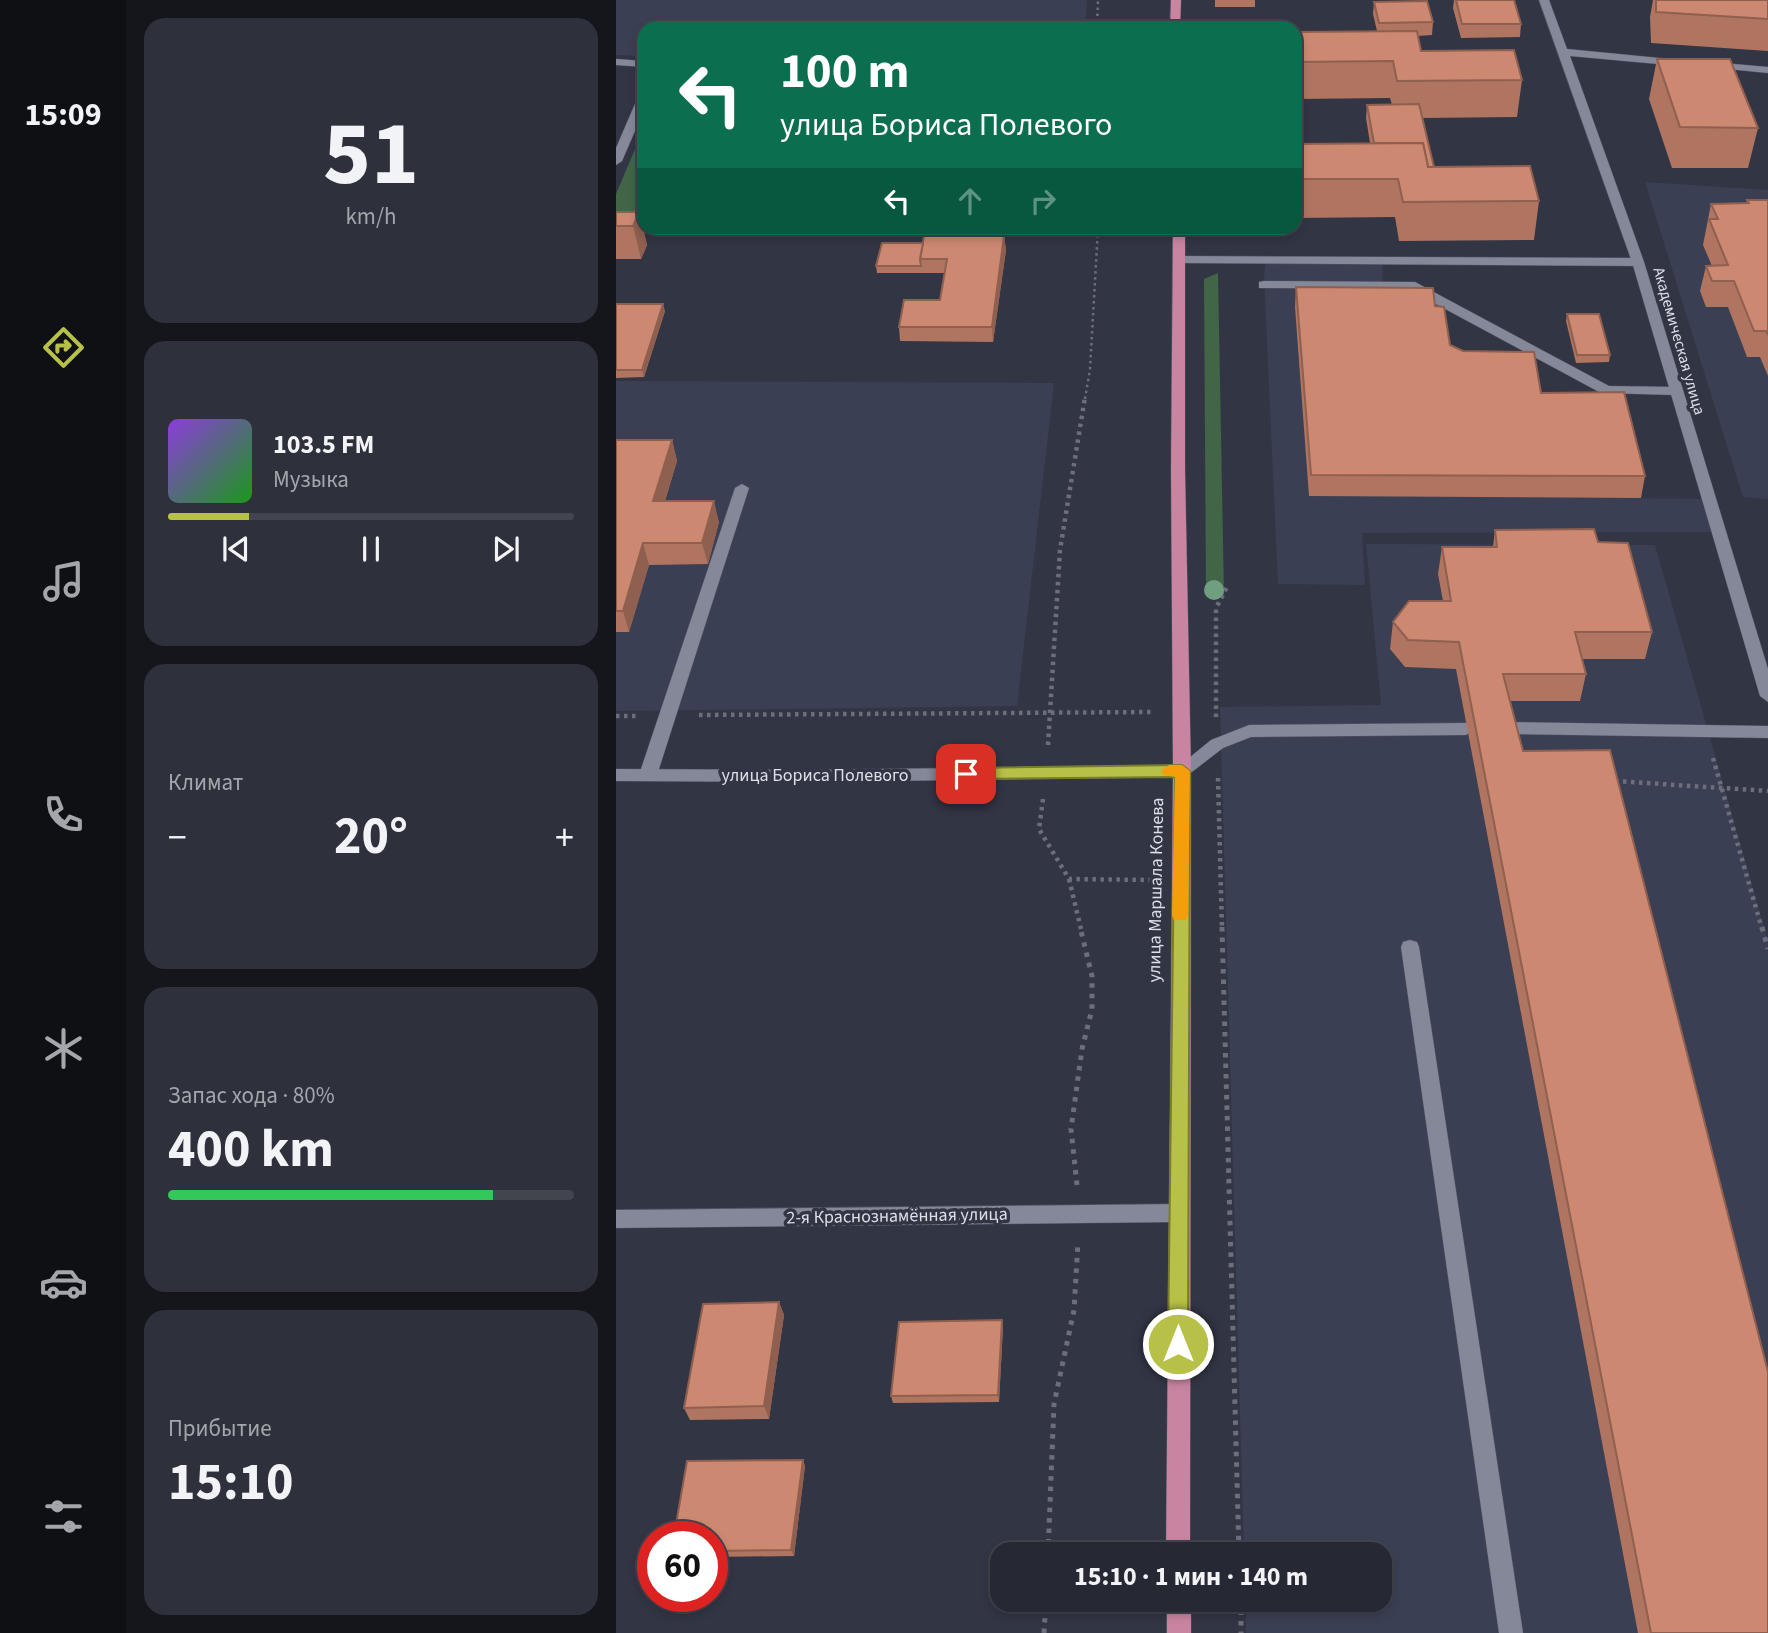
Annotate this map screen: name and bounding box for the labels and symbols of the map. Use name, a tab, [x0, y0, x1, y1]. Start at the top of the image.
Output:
street label: Академическая улица	[1647, 265, 1711, 417]
pin	[936, 744, 996, 804]
street label: улица Бориса Полевого	[722, 763, 908, 788]
street label: улица Маршала Конева	[1142, 797, 1170, 983]
street label: 2-я Краснознамённая улица	[786, 1202, 1008, 1230]
position arrow	[1141, 1307, 1215, 1381]
speed limit sign: 60	[637, 1521, 728, 1612]

